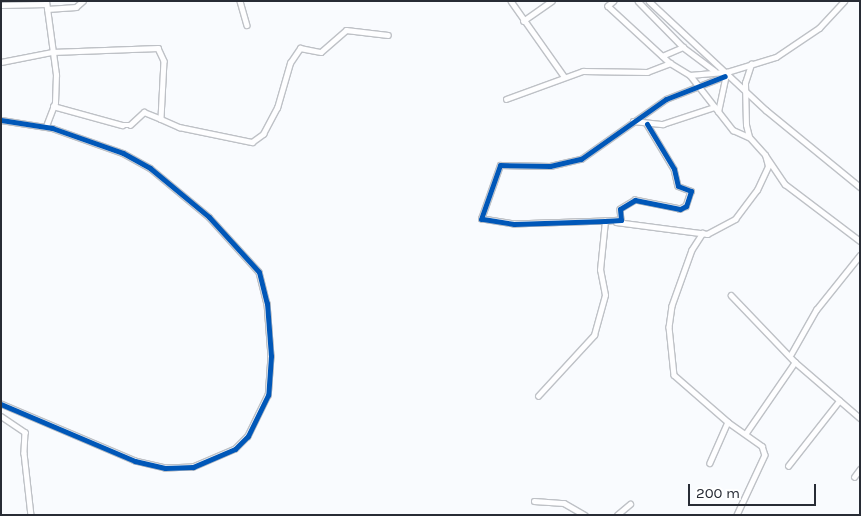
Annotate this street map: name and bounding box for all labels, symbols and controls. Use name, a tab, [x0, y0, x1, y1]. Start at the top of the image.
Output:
scale bar	[691, 474, 818, 506]
text: 200 m	[696, 484, 740, 502]

